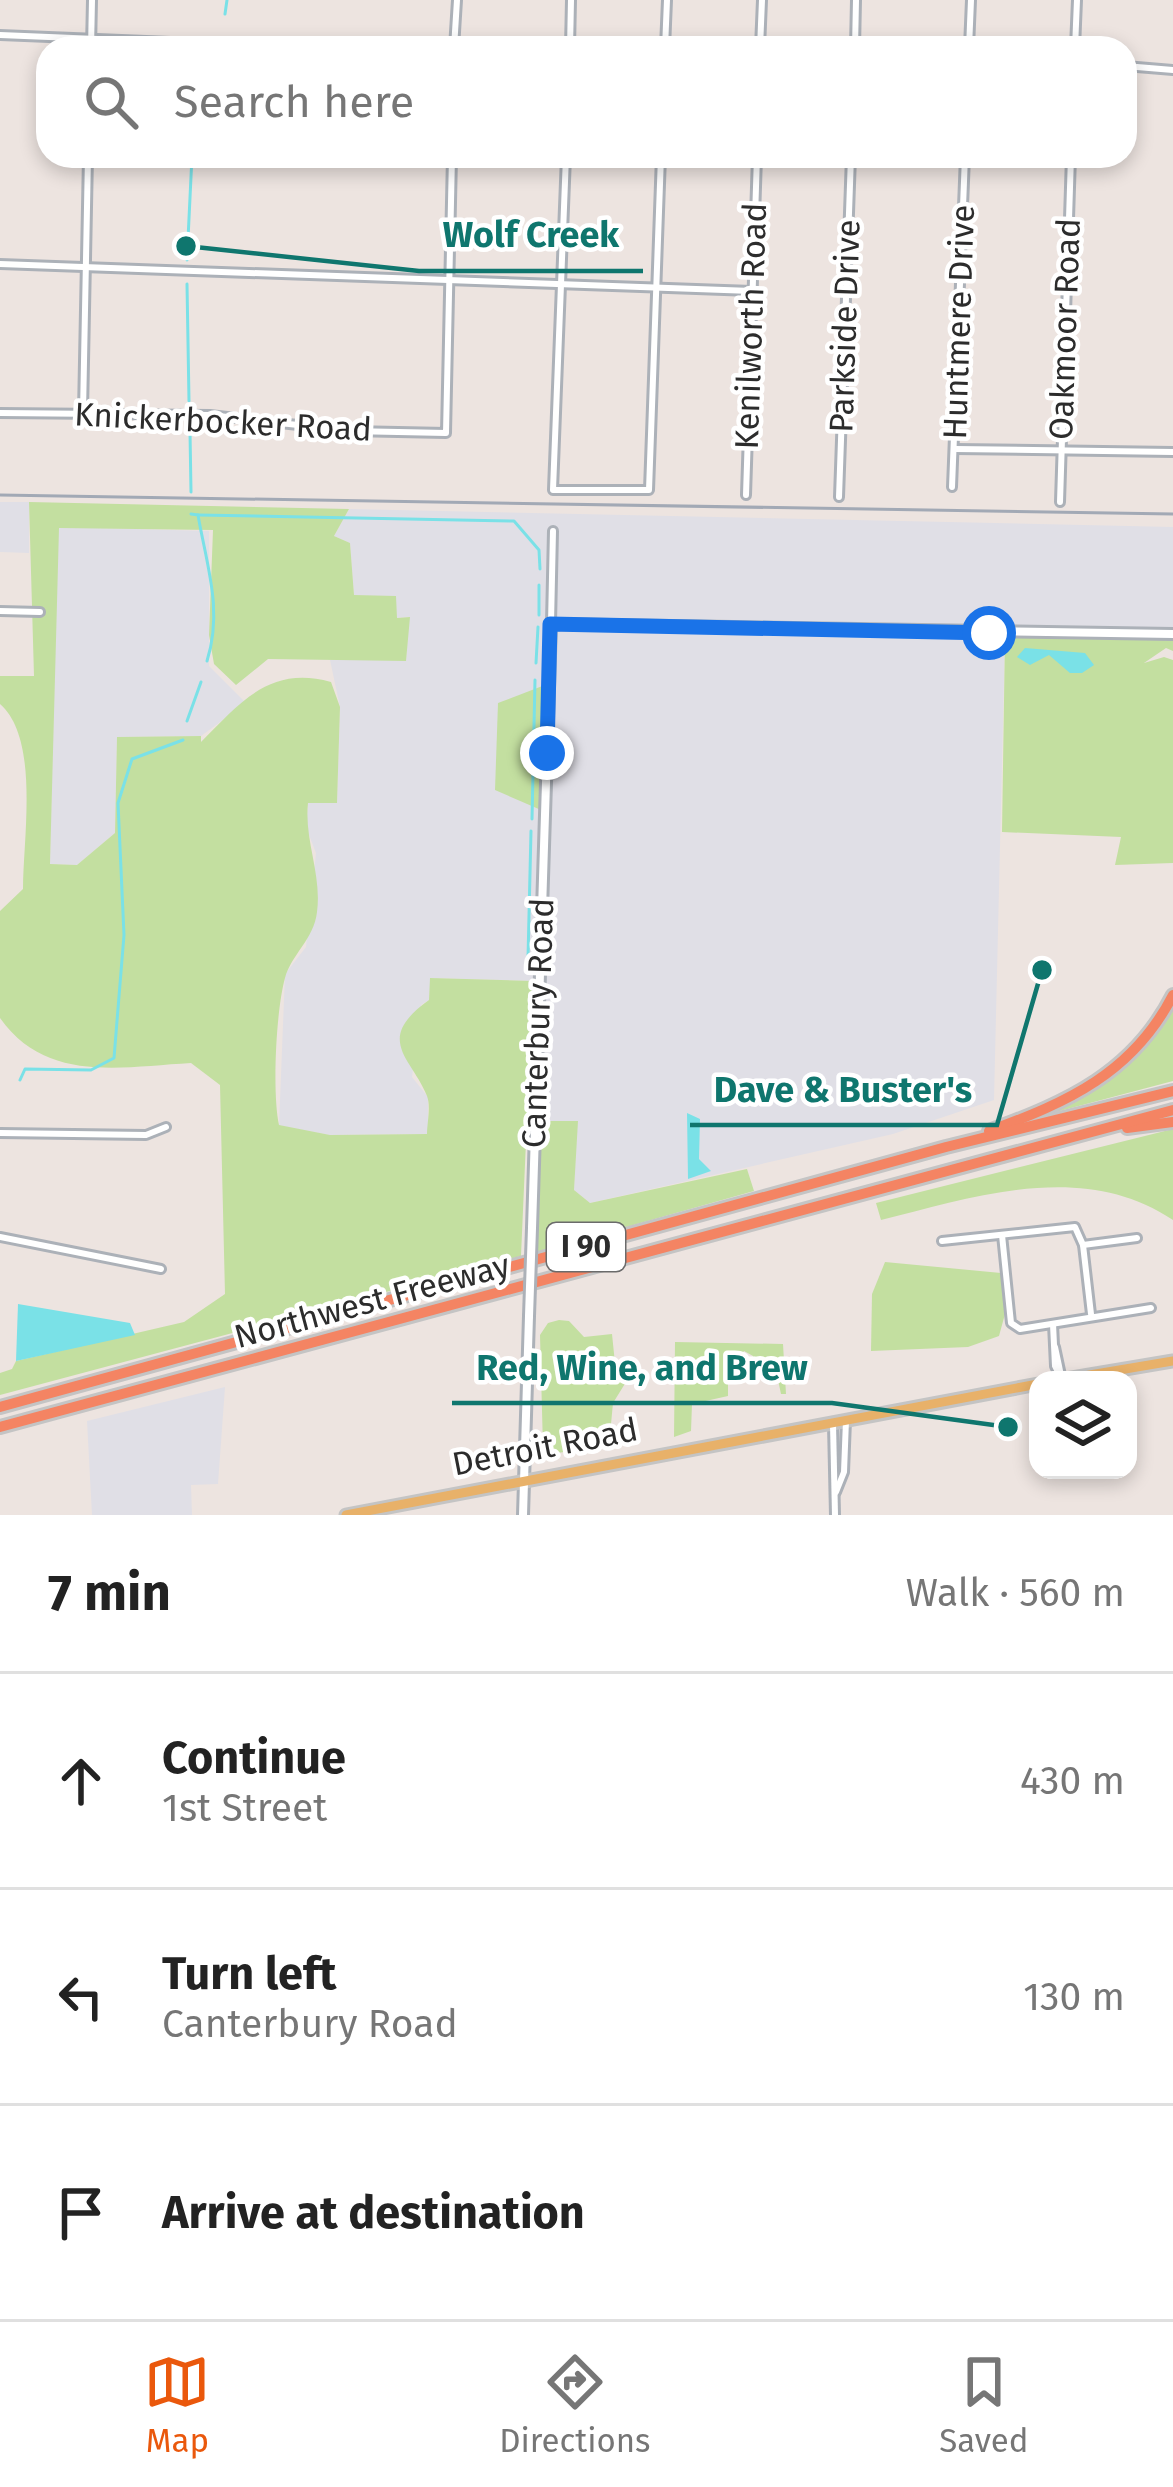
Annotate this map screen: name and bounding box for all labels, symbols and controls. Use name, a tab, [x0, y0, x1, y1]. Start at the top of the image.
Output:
search box	[36, 36, 1137, 168]
icon: search	[78, 69, 144, 135]
text: Search here	[174, 75, 414, 129]
callout: Wolf Creek	[419, 199, 643, 271]
street label: Kenilworth Road	[727, 202, 775, 450]
street label: Huntmere Drive	[935, 204, 983, 440]
text: Wolf Creek	[443, 213, 620, 257]
street label: Oakmoor Road	[1041, 217, 1089, 441]
street label: Parkside Drive	[821, 219, 869, 433]
street label: Knickerbocker Road	[73, 394, 373, 450]
route start	[962, 606, 1016, 660]
route end	[520, 726, 574, 780]
street label: Canterbury Road	[514, 897, 562, 1149]
callout: Dave & Buster's	[690, 1053, 997, 1125]
text: Dave & Buster's	[714, 1068, 972, 1112]
road number: I 90	[547, 1223, 625, 1271]
street label: Northwest Freeway	[230, 1245, 514, 1357]
callout: Red, Wine, and Brew	[452, 1331, 832, 1403]
text: Red, Wine, and Brew	[476, 1346, 808, 1390]
map controls	[1029, 1371, 1137, 1479]
button: layers	[1029, 1371, 1137, 1479]
street label: Detroit Road	[449, 1409, 641, 1485]
text: 7 min	[48, 1562, 171, 1624]
text: Walk · 560 m	[906, 1570, 1125, 1616]
text: Continue	[162, 1731, 346, 1785]
icon: ahead	[48, 1748, 114, 1814]
text: 430 m	[1020, 1758, 1125, 1804]
text: 1st Street	[162, 1785, 327, 1831]
text: Turn left	[162, 1947, 336, 2001]
icon: left	[48, 1964, 114, 2030]
text: 130 m	[1023, 1974, 1125, 2020]
text: Canterbury Road	[162, 2001, 458, 2047]
icon: arrive	[48, 2180, 114, 2246]
text: Arrive at destination	[162, 2186, 585, 2240]
tab: Map	[144, 2349, 210, 2461]
tab: Directions	[499, 2349, 651, 2461]
tab: Saved	[939, 2349, 1029, 2461]

